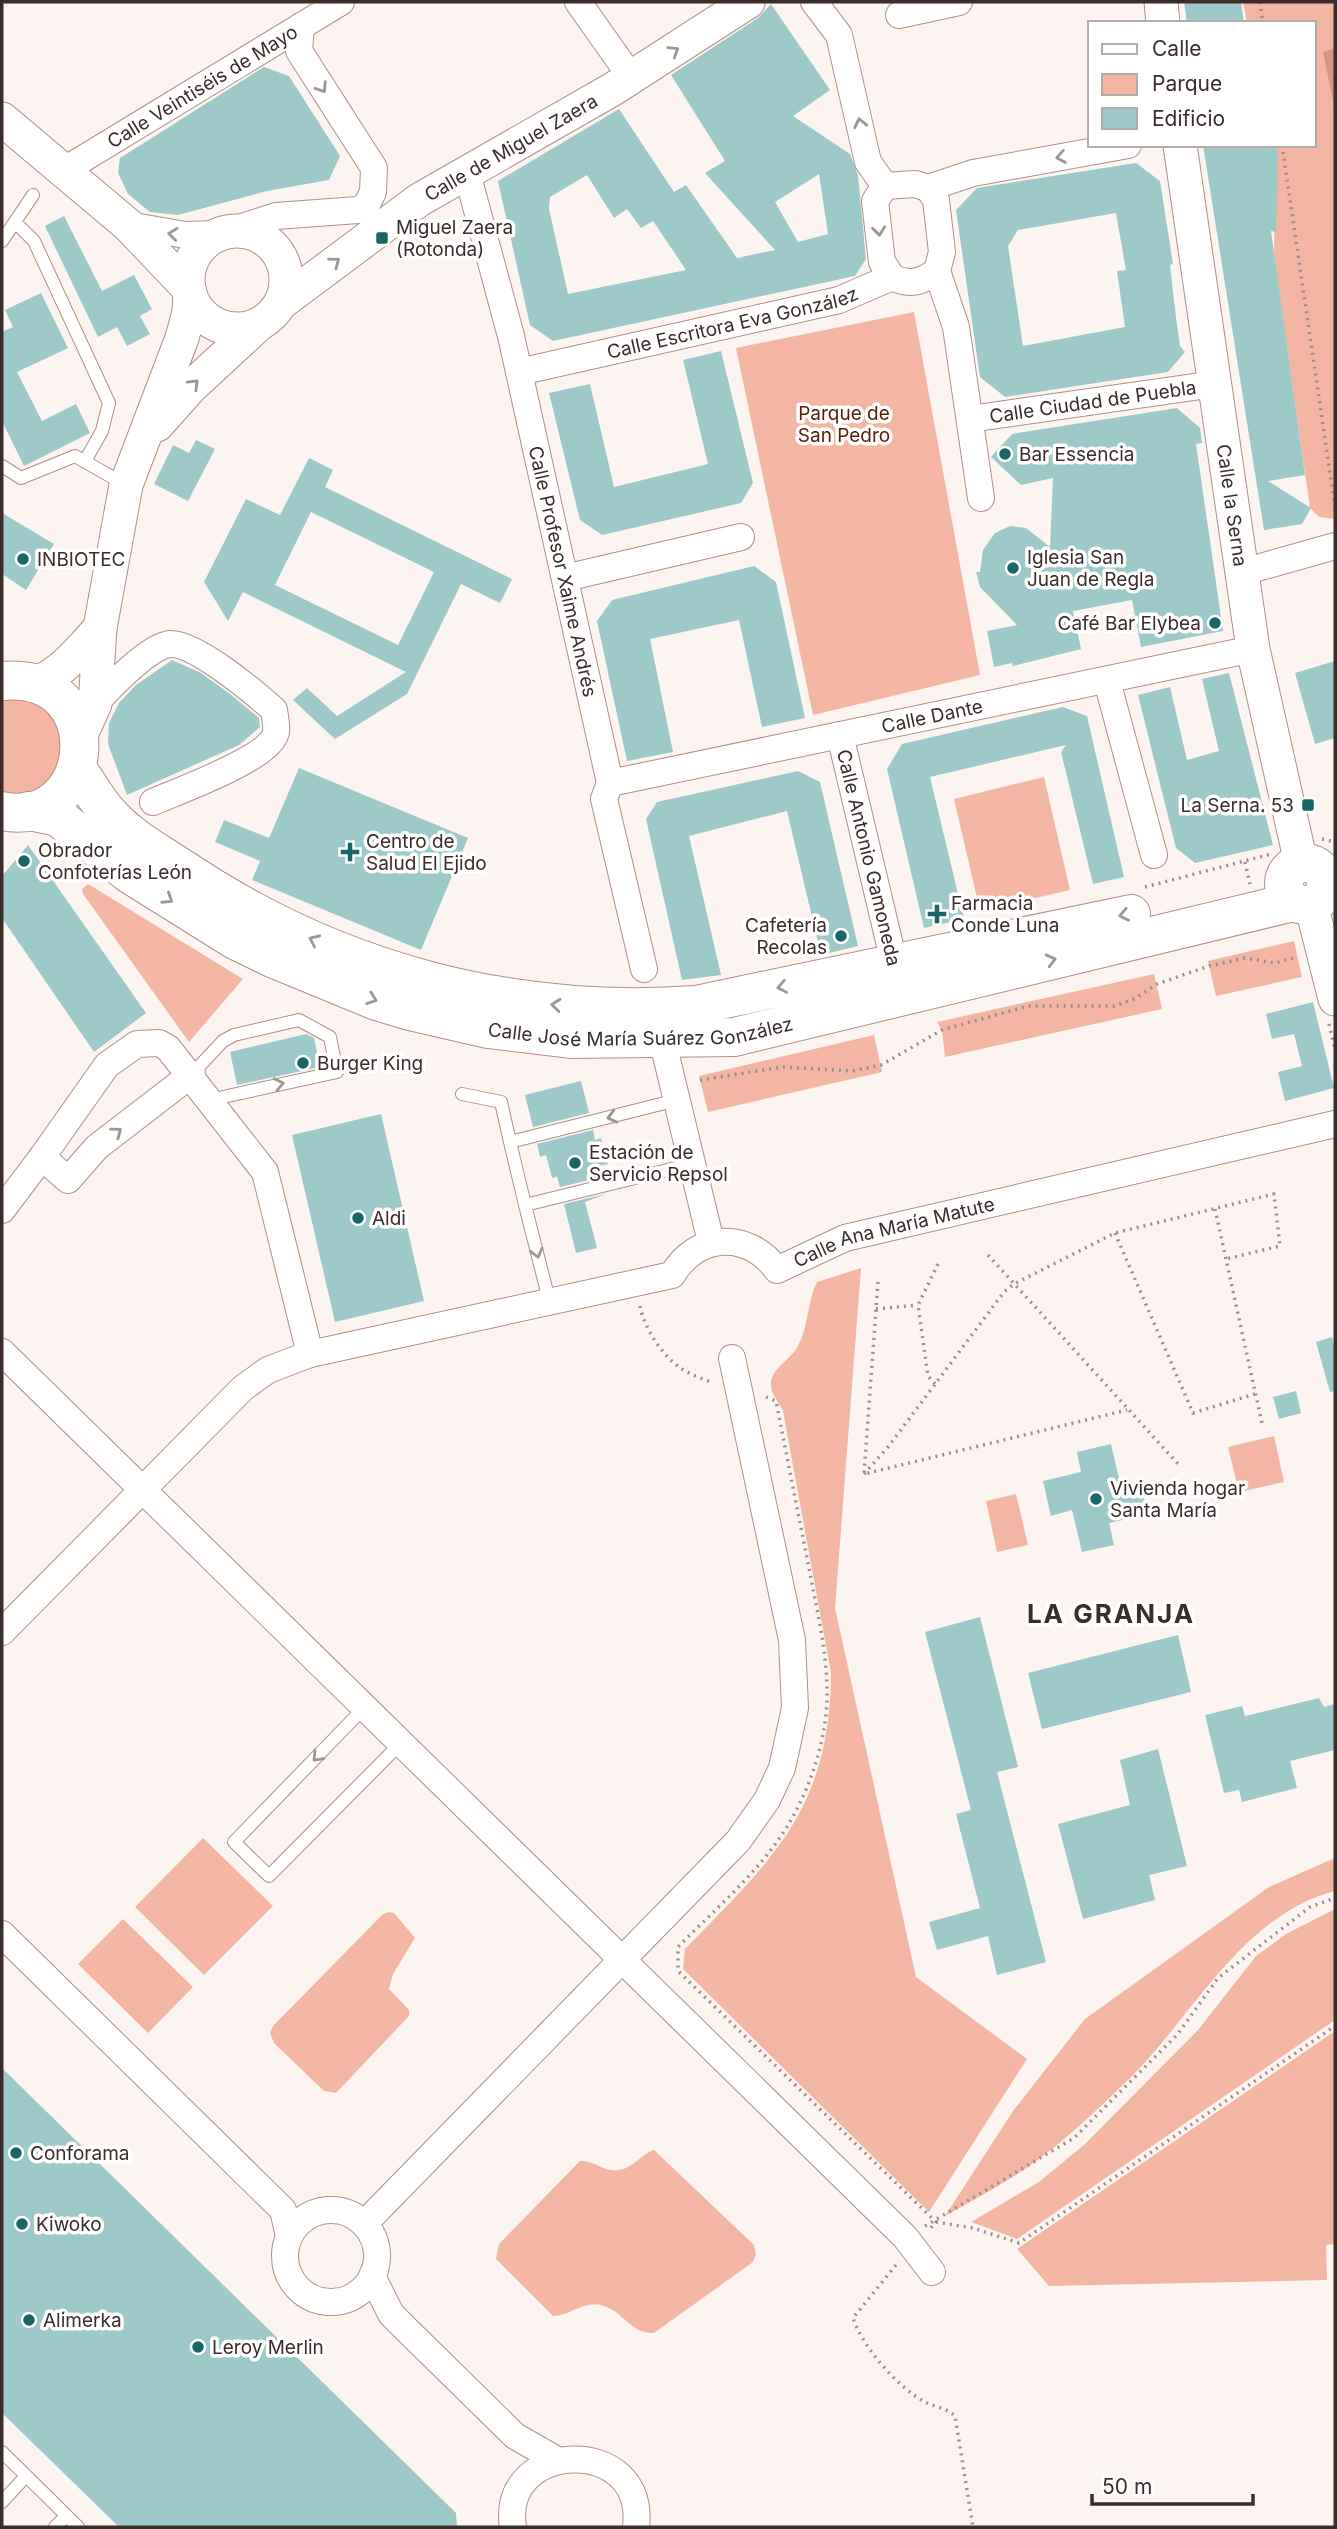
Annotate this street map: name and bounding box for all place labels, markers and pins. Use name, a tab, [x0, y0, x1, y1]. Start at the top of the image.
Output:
place label: Miguel Zaera (Rotonda)	[396, 216, 513, 261]
marker: Miguel Zaera (Rotonda)	[374, 230, 390, 246]
place label: Bar Essencia	[1019, 443, 1135, 466]
marker: Bar Essencia	[997, 446, 1013, 462]
place label: Iglesia San Juan de Regla	[1027, 546, 1154, 591]
place label: INBIOTEC	[37, 548, 125, 571]
marker: INBIOTEC	[15, 551, 31, 567]
marker: Iglesia San Juan de Regla	[1005, 560, 1021, 576]
place label: Café Bar Elybea	[1058, 612, 1201, 635]
marker: Café Bar Elybea	[1207, 615, 1223, 631]
place label: La Serna. 53	[1181, 794, 1294, 817]
marker: La Serna. 53	[1300, 797, 1316, 813]
place label: Centro de Salud El Ejido	[366, 830, 487, 875]
place label: Obrador Confoterías León	[38, 839, 192, 884]
marker: Centro de Salud El Ejido	[340, 842, 360, 862]
marker: Obrador Confoterías León	[16, 853, 32, 869]
place label: Farmacia Conde Luna	[951, 892, 1059, 937]
marker: Farmacia Conde Luna	[929, 906, 945, 922]
place label: Cafetería Recolas	[745, 914, 827, 959]
marker: Cafetería Recolas	[833, 928, 849, 944]
place label: Burger King	[317, 1052, 423, 1075]
marker: Burger King	[295, 1055, 311, 1071]
place label: Estación de Servicio Repsol	[589, 1141, 728, 1186]
marker: Estación de Servicio Repsol	[567, 1155, 583, 1171]
place label: Aldi	[372, 1207, 406, 1230]
marker: Aldi	[350, 1210, 366, 1226]
place label: Vivienda hogar Santa María	[1110, 1477, 1245, 1522]
marker: Vivienda hogar Santa María	[1088, 1491, 1104, 1507]
place label: Conforama	[30, 2142, 130, 2165]
marker: Conforama	[8, 2145, 24, 2161]
place label: Kiwoko	[36, 2213, 102, 2236]
marker: Kiwoko	[14, 2216, 30, 2232]
place label: Alimerka	[43, 2309, 122, 2332]
marker: Alimerka	[21, 2312, 37, 2328]
place label: Leroy Merlin	[212, 2336, 324, 2359]
marker: Leroy Merlin	[190, 2339, 206, 2355]

